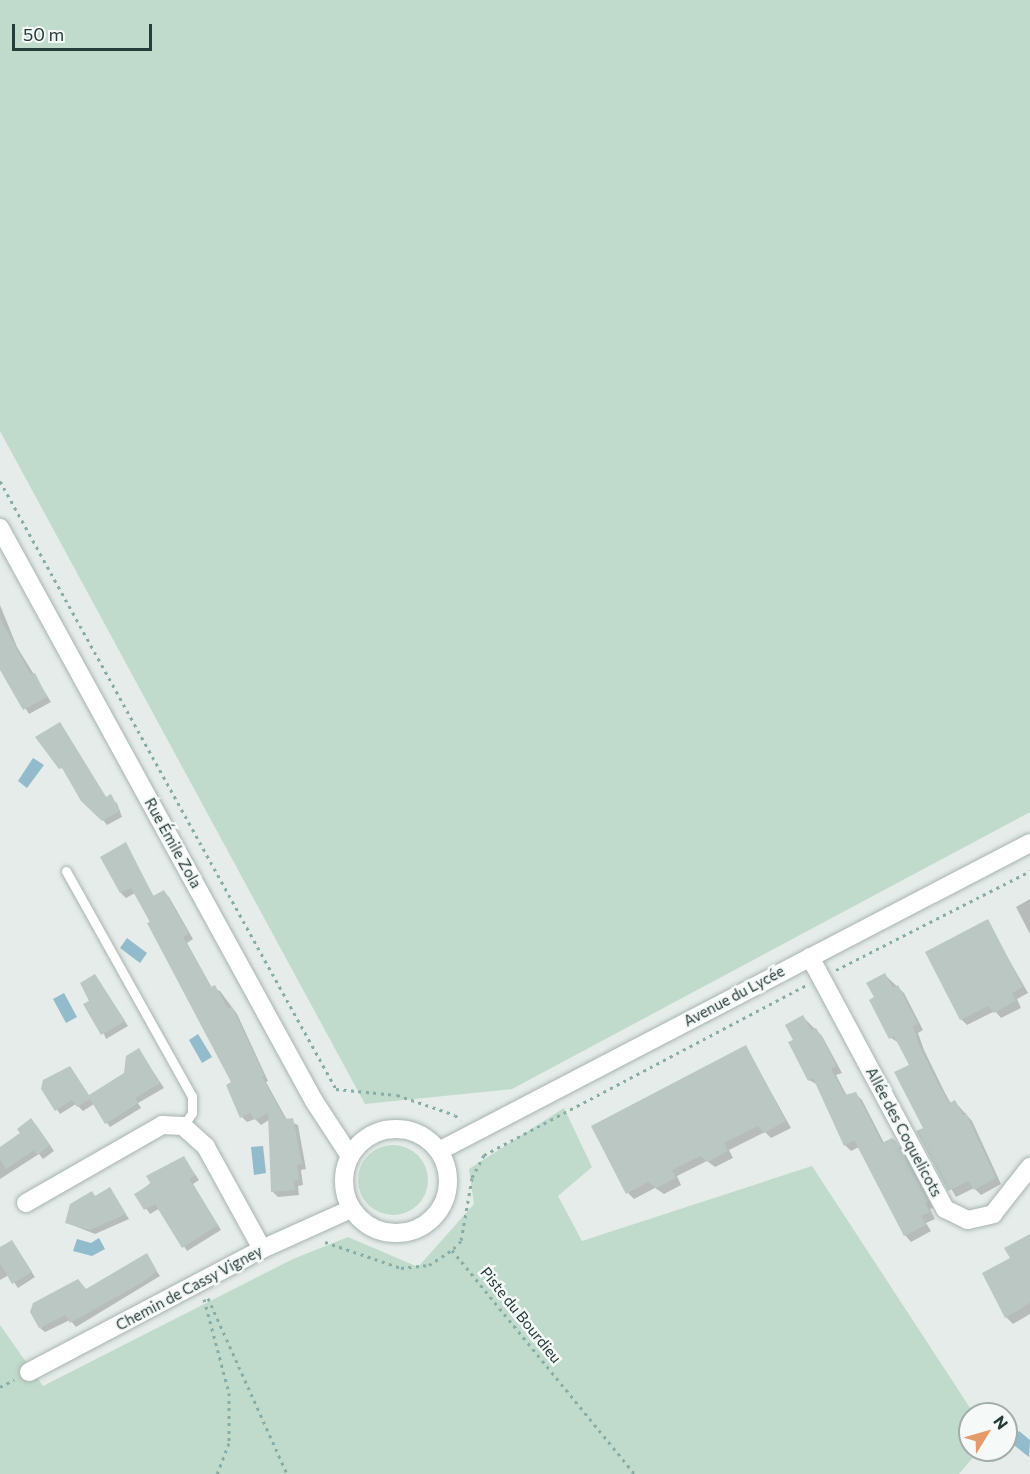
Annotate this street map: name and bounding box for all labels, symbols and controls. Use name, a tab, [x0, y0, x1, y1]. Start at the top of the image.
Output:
scale bar	[15, 12, 154, 50]
text: 50 m	[23, 23, 64, 45]
street label: Rue Émile Zola	[141, 795, 205, 891]
street label: Avenue du Lycée	[680, 962, 788, 1030]
street label: Allée des Coquelicots	[862, 1064, 946, 1200]
street label: Chemin de Cassy Vigney	[113, 1242, 265, 1334]
street label: Piste du Bourdieu	[477, 1263, 565, 1367]
north arrow	[958, 1402, 1018, 1462]
text: N	[990, 1412, 1012, 1433]

